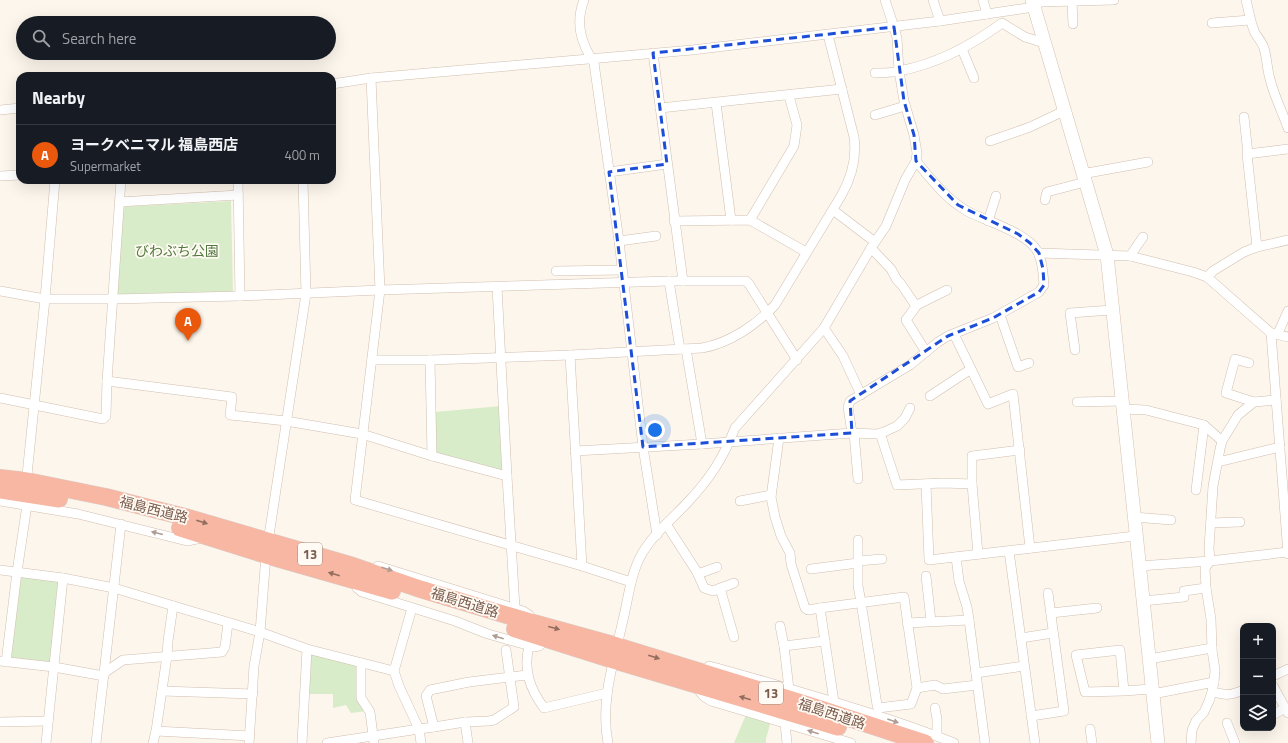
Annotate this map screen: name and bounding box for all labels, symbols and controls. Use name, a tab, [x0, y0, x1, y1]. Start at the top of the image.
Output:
search box	[16, 16, 336, 60]
icon: search	[30, 27, 52, 49]
text: Search here	[62, 27, 136, 50]
text: Nearby	[32, 85, 85, 111]
text: ヨークベニマル 福島西店	[70, 133, 238, 156]
text: A	[41, 145, 49, 165]
text: 400 m	[284, 145, 320, 165]
text: Supermarket	[70, 156, 141, 176]
park label: びわぶち公園	[135, 240, 219, 261]
pin: A	[175, 308, 201, 341]
your location	[645, 420, 665, 440]
street label: 福島西道路	[117, 490, 191, 528]
one-way arrow	[196, 519, 208, 525]
one-way arrow	[151, 530, 163, 536]
road number: 13	[298, 543, 322, 565]
one-way arrow	[381, 566, 393, 572]
one-way arrow	[328, 571, 340, 577]
street label: 福島西道路	[428, 582, 502, 622]
map controls	[1240, 623, 1276, 731]
button: +	[1240, 623, 1276, 659]
one-way arrow	[548, 626, 560, 632]
one-way arrow	[492, 634, 504, 640]
one-way arrow	[648, 654, 660, 660]
button: −	[1240, 659, 1276, 695]
road number: 13	[759, 682, 783, 704]
street label: 福島西道路	[795, 692, 869, 734]
one-way arrow	[739, 695, 751, 701]
button: layers	[1240, 695, 1276, 731]
one-way arrow	[887, 718, 899, 724]
one-way arrow	[807, 729, 819, 735]

